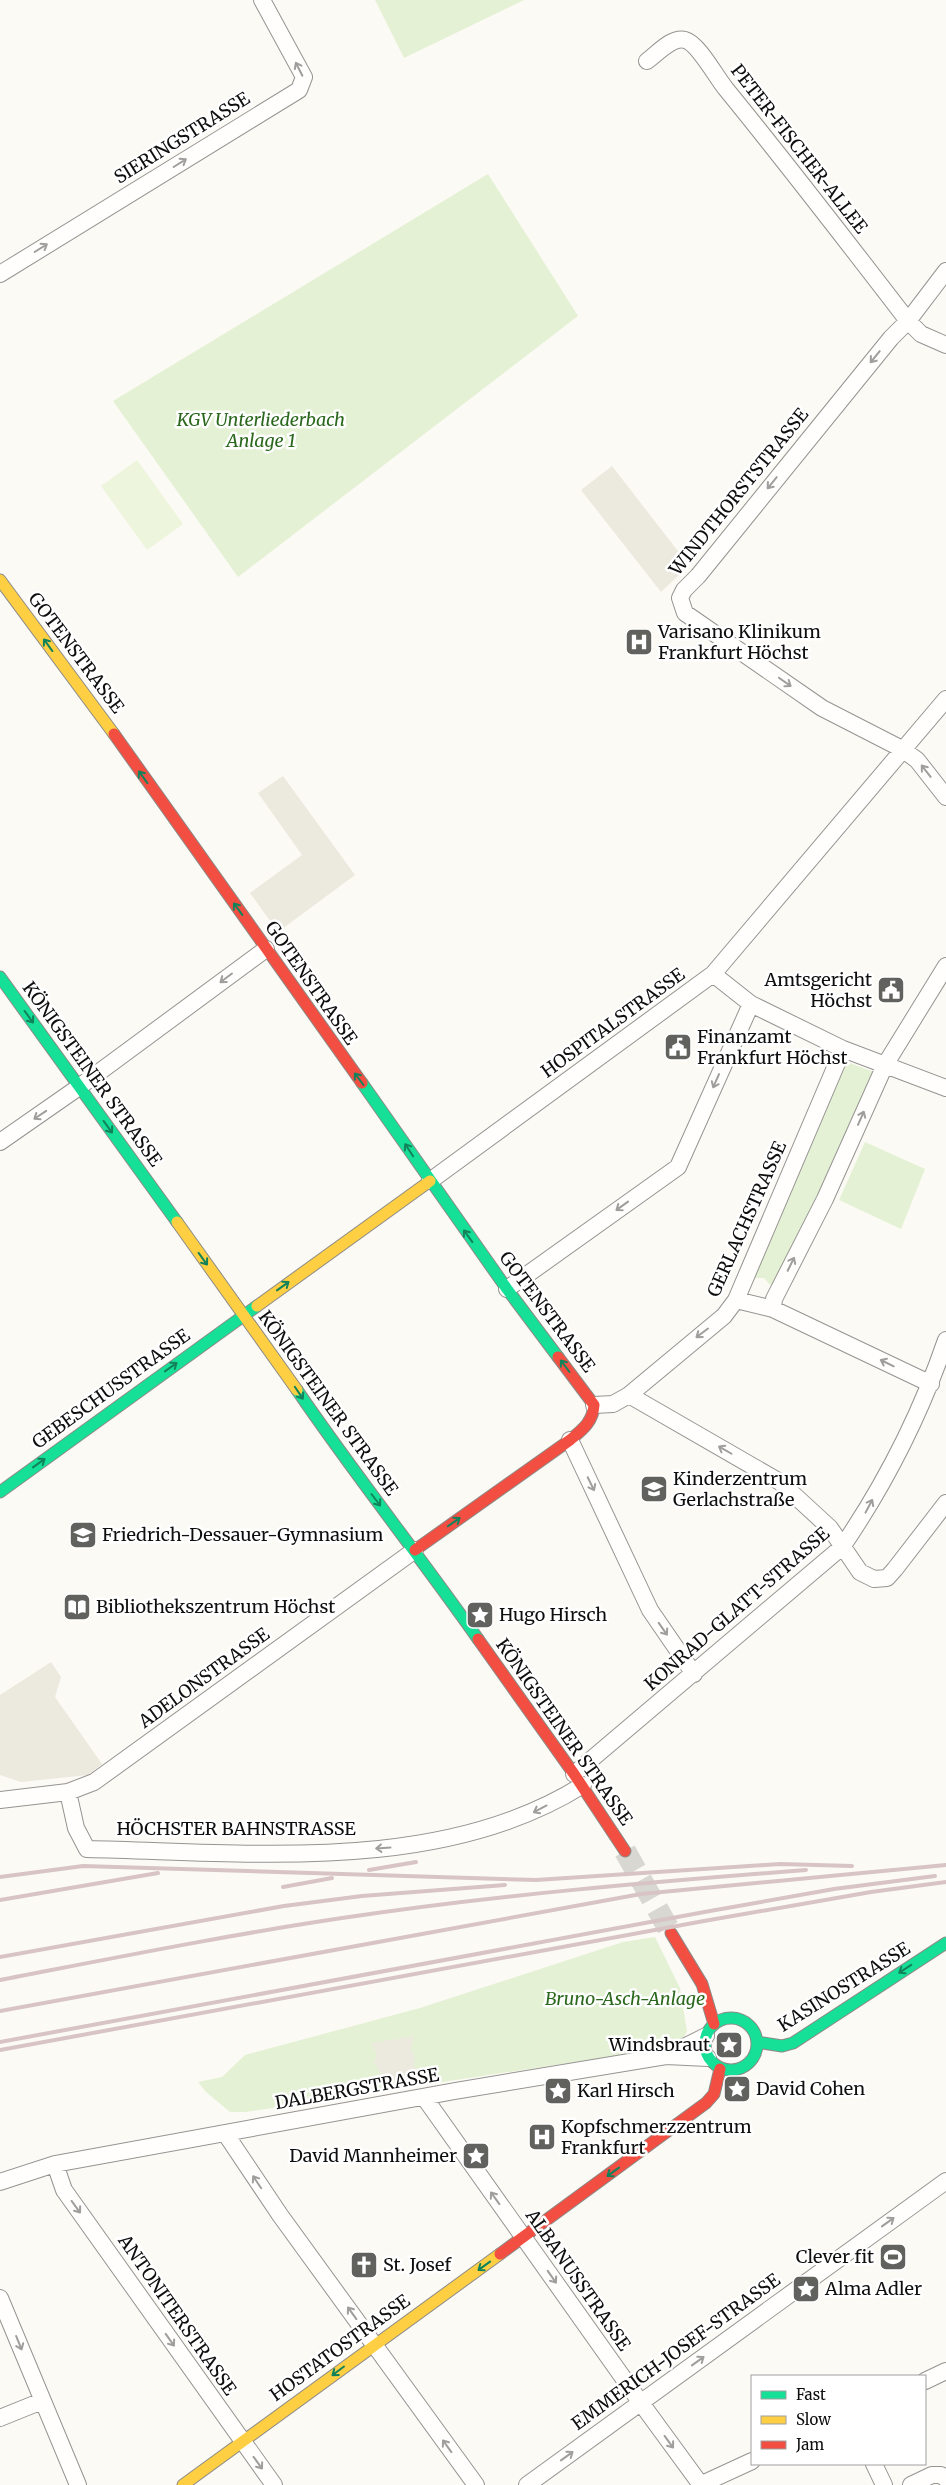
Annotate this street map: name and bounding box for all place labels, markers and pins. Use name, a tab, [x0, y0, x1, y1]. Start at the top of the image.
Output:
place label: Varisano Klinikum Frankfurt Höchst	[657, 620, 821, 664]
hospital icon: Varisano Klinikum Frankfurt Höchst	[624, 627, 654, 657]
place label: Amtsgericht Höchst	[764, 968, 872, 1012]
public building icon: Amtsgericht Höchst	[876, 975, 906, 1005]
place label: Finanzamt Frankfurt Höchst	[697, 1025, 848, 1069]
public building icon: Finanzamt Frankfurt Höchst	[663, 1032, 693, 1062]
place label: Kinderzentrum Gerlachstraße	[673, 1467, 807, 1511]
school or university icon: Kinderzentrum Gerlachstraße	[639, 1474, 669, 1504]
school or university icon: Friedrich-Dessauer-Gymnasium	[68, 1520, 98, 1550]
place label: Friedrich-Dessauer-Gymnasium	[102, 1523, 383, 1546]
library icon: Bibliothekszentrum Höchst	[62, 1592, 92, 1622]
place label: Bibliothekszentrum Höchst	[96, 1595, 335, 1618]
place icon: Hugo Hirsch	[465, 1600, 495, 1630]
place label: Hugo Hirsch	[499, 1603, 607, 1626]
place icon: Windsbraut	[714, 2030, 744, 2060]
place label: Windsbraut	[608, 2033, 710, 2056]
place icon: David Cohen	[722, 2074, 752, 2104]
place icon: Karl Hirsch	[543, 2076, 573, 2106]
place label: David Cohen	[756, 2077, 865, 2100]
place label: Karl Hirsch	[577, 2079, 675, 2102]
place label: Kopfschmerzzentrum Frankfurt	[561, 2115, 752, 2159]
hospital icon: Kopfschmerzzentrum Frankfurt	[527, 2122, 557, 2152]
place icon: David Mannheimer	[461, 2141, 491, 2171]
place label: David Mannheimer	[289, 2144, 457, 2167]
sports icon: Clever fit	[878, 2242, 908, 2272]
place label: Clever fit	[796, 2245, 874, 2268]
church icon: St. Josef	[349, 2250, 379, 2280]
place label: St. Josef	[383, 2253, 452, 2276]
place icon: Alma Adler	[791, 2274, 821, 2304]
place label: Alma Adler	[824, 2277, 922, 2300]

